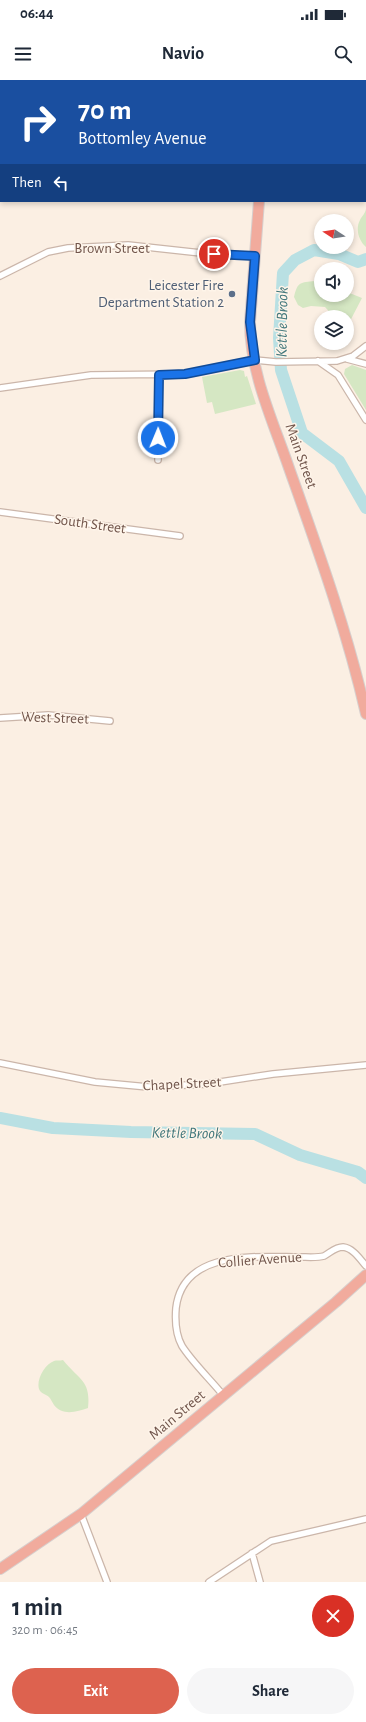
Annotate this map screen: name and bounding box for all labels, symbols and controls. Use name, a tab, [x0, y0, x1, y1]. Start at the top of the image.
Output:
text: 06:44	[20, 6, 54, 21]
icon: menu	[12, 43, 34, 65]
icon: search	[332, 43, 354, 65]
text: Navio	[162, 45, 204, 63]
icon: right	[12, 96, 64, 148]
text: 70 m	[78, 97, 132, 125]
text: Bottomley Avenue	[78, 130, 206, 148]
icon: left	[50, 172, 72, 194]
text: Then	[12, 175, 42, 190]
north arrow	[314, 214, 354, 254]
map controls	[314, 214, 354, 350]
pin	[197, 237, 231, 271]
street label: Brown Street	[74, 241, 150, 256]
icon: arrive	[203, 243, 225, 265]
button: sound	[314, 262, 354, 302]
place label: Leicester Fire Department Station 2	[98, 278, 224, 310]
water label: Kettle Brook	[273, 287, 291, 357]
marker: Leicester Fire Department Station 2	[227, 289, 237, 299]
button: layers	[314, 310, 354, 350]
position arrow	[137, 417, 179, 459]
street label: Main Street	[282, 422, 320, 491]
street label: South Street	[53, 512, 127, 536]
street label: West Street	[21, 709, 89, 727]
street label: Chapel Street	[142, 1074, 222, 1094]
water label: Kettle Brook	[152, 1124, 222, 1142]
street label: Collier Avenue	[218, 1250, 302, 1270]
street label: Main Street	[146, 1387, 208, 1443]
button: close	[312, 1595, 354, 1637]
text: 1 min	[12, 1596, 63, 1620]
text: 320 m · 06:45	[12, 1624, 78, 1637]
button: Exit	[12, 1668, 179, 1714]
button: Share	[187, 1668, 354, 1714]

